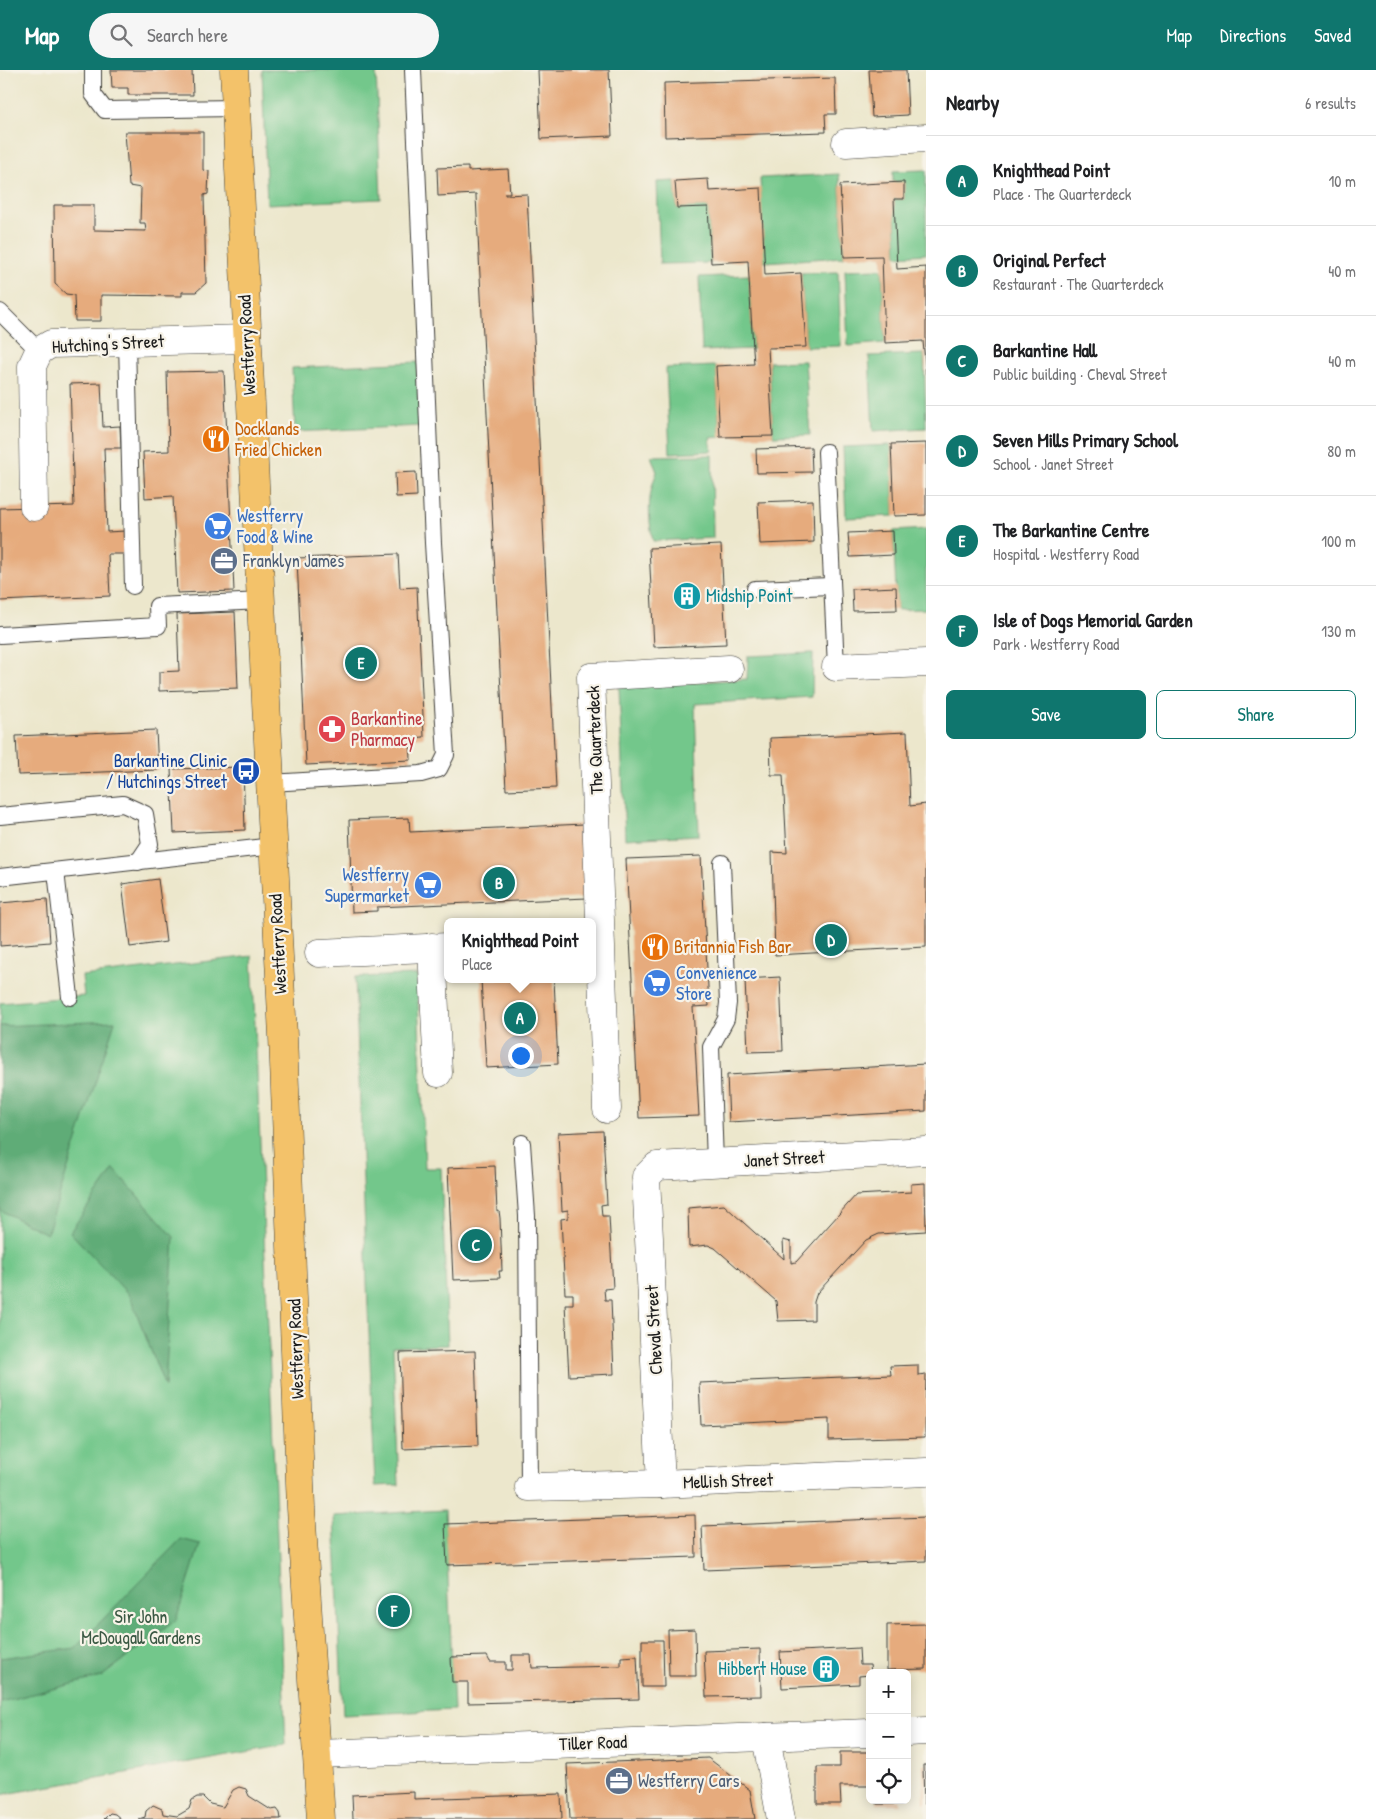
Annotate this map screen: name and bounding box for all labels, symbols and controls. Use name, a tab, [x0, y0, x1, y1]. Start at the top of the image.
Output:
search box	[89, 13, 439, 58]
text: Map	[25, 19, 59, 51]
icon: search	[107, 21, 135, 49]
text: Search here	[147, 22, 228, 48]
text: Map	[1167, 23, 1192, 48]
text: Directions	[1220, 23, 1286, 48]
text: Saved	[1314, 23, 1351, 48]
text: Nearby	[946, 88, 999, 117]
text: 6 results	[1305, 92, 1356, 114]
text: Knighthead Point	[993, 157, 1110, 183]
text: A	[958, 170, 966, 192]
text: 10 m	[1328, 170, 1356, 192]
text: Place · The Quarterdeck	[993, 183, 1131, 205]
text: Original Perfect	[993, 247, 1106, 273]
text: B	[958, 260, 966, 282]
text: 40 m	[1328, 260, 1356, 282]
text: Restaurant · The Quarterdeck	[993, 273, 1164, 295]
street label: Westferry Road	[231, 294, 262, 396]
street label: Hutching's Street	[51, 328, 166, 359]
text: Barkantine Hall	[993, 337, 1097, 363]
text: C	[958, 350, 966, 372]
text: 40 m	[1328, 350, 1356, 372]
text: Public building · Cheval Street	[993, 363, 1167, 385]
place label: Docklands Fried Chicken	[234, 416, 322, 462]
restaurant icon: Docklands Fried Chicken	[201, 424, 231, 454]
text: Seven Mills Primary School	[993, 427, 1178, 453]
text: D	[958, 440, 966, 462]
text: 80 m	[1327, 440, 1356, 462]
text: School · Janet Street	[993, 453, 1113, 475]
place label: Westferry Food & Wine	[236, 503, 314, 549]
supermarket icon: Westferry Food & Wine	[203, 511, 233, 541]
text: The Barkantine Centre	[993, 517, 1149, 543]
text: E	[958, 530, 966, 552]
text: 100 m	[1321, 530, 1356, 552]
text: Hospital · Westferry Road	[993, 543, 1139, 565]
office icon: Franklyn James	[209, 546, 239, 576]
place label: Franklyn James	[242, 548, 344, 573]
building icon: Midship Point	[672, 581, 702, 611]
place label: Midship Point	[706, 583, 793, 608]
text: Isle of Dogs Memorial Garden	[993, 607, 1193, 633]
text: F	[959, 620, 965, 642]
text: 130 m	[1321, 620, 1356, 642]
text: Park · Westferry Road	[993, 633, 1119, 655]
pin: E	[345, 644, 377, 682]
street label: The Quarterdeck	[580, 684, 609, 795]
button: Save	[946, 690, 1146, 739]
button: Share	[1156, 690, 1356, 739]
place label: Barkantine Pharmacy	[351, 706, 422, 752]
pharmacy icon: Barkantine Pharmacy	[317, 714, 347, 744]
place label: Barkantine Clinic / Hutchings Street	[106, 748, 228, 794]
bus stop icon: Barkantine Clinic / Hutchings Street	[231, 756, 261, 786]
place label: Westferry Supermarket	[325, 862, 410, 908]
pin: B	[483, 864, 515, 902]
supermarket icon: Westferry Supermarket	[413, 870, 443, 900]
street label: Westferry Road	[262, 893, 293, 995]
popup	[444, 918, 596, 983]
pin: D	[815, 921, 847, 959]
text: Knighthead Point	[462, 927, 578, 953]
restaurant icon: Britannia Fish Bar	[640, 932, 670, 962]
place label: Britannia Fish Bar	[674, 934, 791, 959]
text: Place	[462, 953, 492, 975]
place label: Convenience Store	[676, 960, 757, 1006]
supermarket icon: Convenience Store	[642, 968, 672, 998]
pin: A	[504, 999, 536, 1037]
your location	[508, 1043, 534, 1069]
street label: Janet Street	[743, 1144, 826, 1173]
pin: C	[460, 1226, 492, 1264]
street label: Cheval Street	[639, 1284, 668, 1375]
street label: Westferry Road	[281, 1299, 310, 1399]
street label: Mellish Street	[682, 1466, 774, 1495]
pin: F	[378, 1592, 410, 1630]
park label: Sir John McDougall Gardens	[81, 1604, 201, 1650]
building icon: Hibbert House	[811, 1654, 841, 1684]
place label: Hibbert House	[718, 1656, 807, 1681]
map controls	[866, 1669, 911, 1804]
button: +	[866, 1669, 911, 1714]
button: −	[866, 1714, 911, 1759]
street label: Tiller Road	[559, 1729, 627, 1756]
button: locate	[866, 1759, 911, 1804]
office icon: Westferry Cars	[604, 1766, 634, 1796]
place label: Westferry Cars	[638, 1768, 739, 1793]

